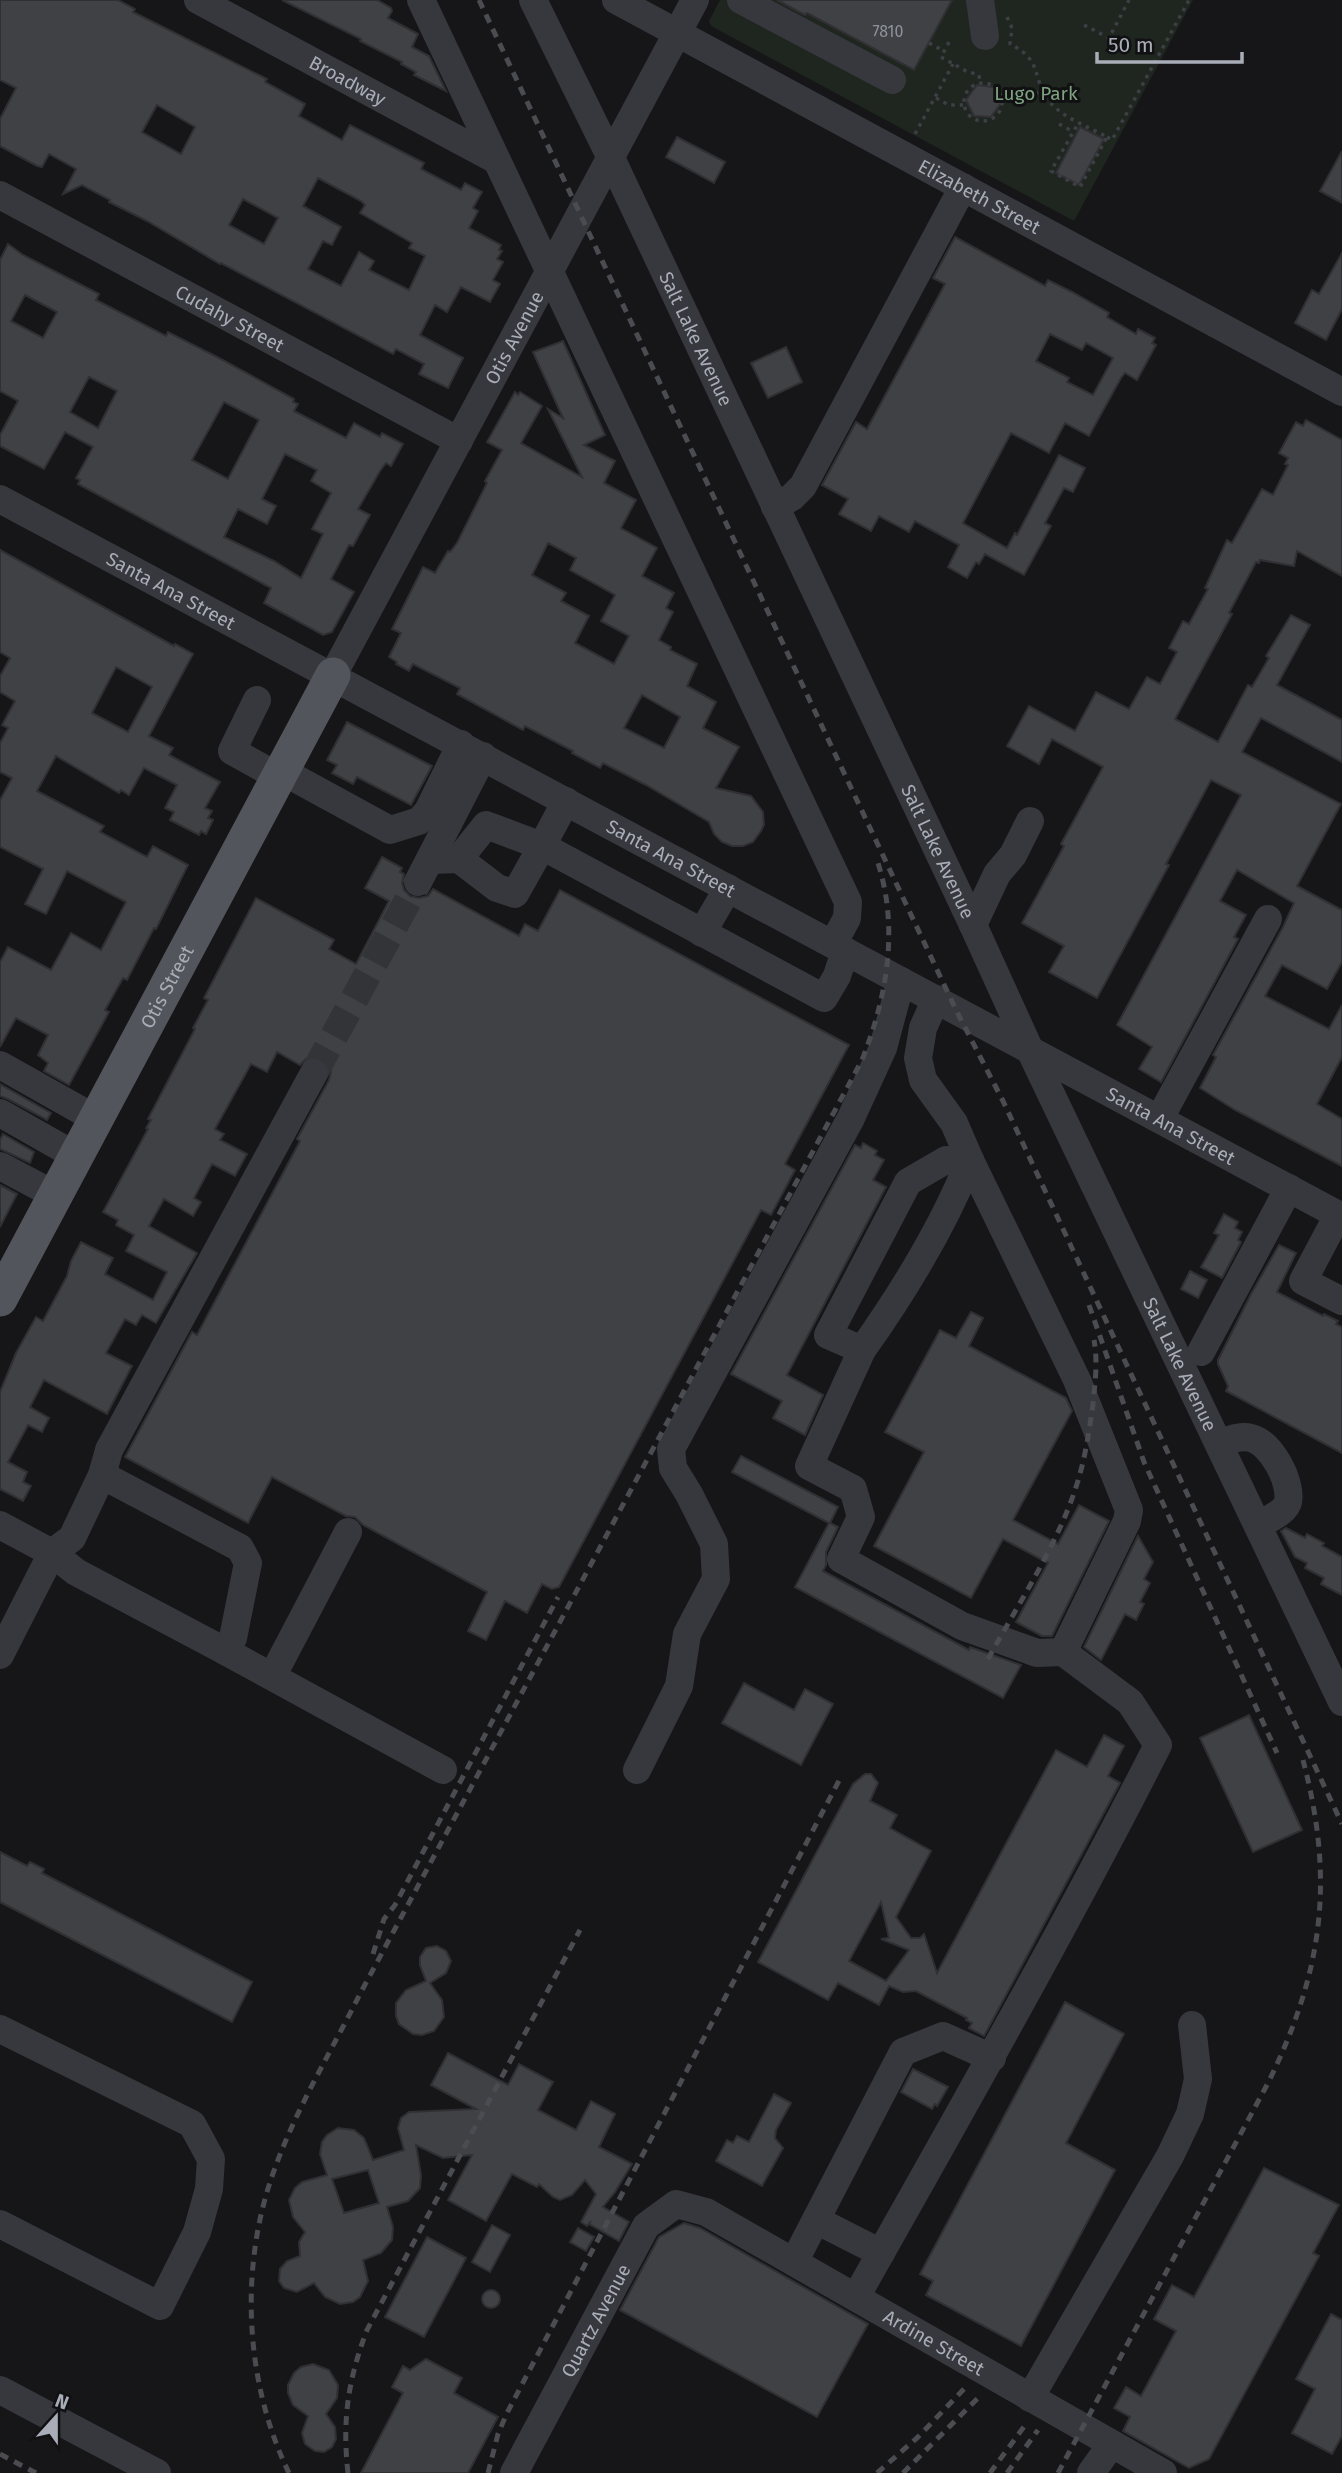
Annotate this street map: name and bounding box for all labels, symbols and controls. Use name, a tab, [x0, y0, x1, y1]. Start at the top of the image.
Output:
scale bar	[1097, 21, 1242, 65]
house number: 7810	[873, 22, 904, 41]
text: 50 m	[1108, 32, 1154, 58]
street label: Broadway	[305, 51, 390, 111]
park label: Lugo Park	[994, 82, 1078, 105]
street label: Elizabeth Street	[914, 154, 1044, 239]
street label: Salt Lake Avenue	[654, 268, 737, 410]
street label: Cudahy Street	[171, 280, 288, 357]
street label: Otis Avenue	[480, 287, 549, 388]
street label: Santa Ana Street	[102, 547, 239, 635]
street label: Salt Lake Avenue	[896, 781, 979, 922]
street label: Santa Ana Street	[602, 815, 739, 902]
street label: Otis Street	[136, 941, 199, 1032]
street label: Santa Ana Street	[1102, 1082, 1239, 1170]
street label: Salt Lake Avenue	[1138, 1294, 1222, 1435]
street label: Quartz Avenue	[556, 2260, 636, 2381]
street label: Ardine Street	[879, 2305, 989, 2381]
north arrow	[21, 2382, 91, 2452]
text: N	[52, 2389, 72, 2415]

